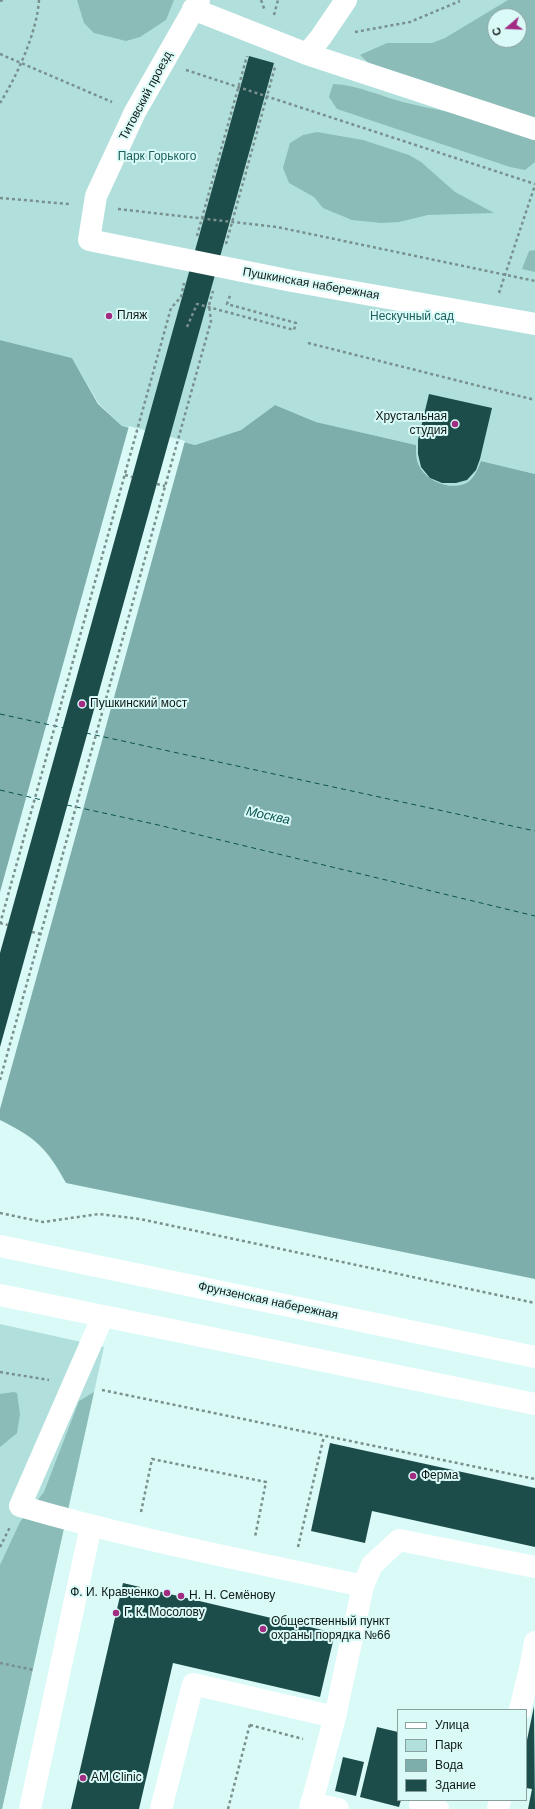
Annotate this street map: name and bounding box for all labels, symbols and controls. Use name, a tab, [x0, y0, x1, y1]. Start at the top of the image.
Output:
north arrow	[487, 8, 527, 48]
text: С	[490, 26, 504, 37]
street label: Титовский проезд	[117, 49, 175, 143]
park label: Парк Горького	[118, 150, 196, 164]
street label: Пушкинская набережная	[242, 265, 380, 303]
place label: Пляж	[117, 309, 147, 323]
park label: Нескучный сад	[370, 310, 454, 324]
marker: Пляж	[104, 311, 114, 321]
place label: Хрустальная студия	[376, 410, 447, 438]
marker: Хрустальная студия	[450, 419, 460, 429]
place label: Пушкинский мост	[90, 697, 187, 711]
marker: Пушкинский мост	[77, 699, 87, 709]
water label: Москва	[245, 804, 291, 828]
street label: Фрунзенская набережная	[197, 1279, 339, 1323]
place label: Ферма	[421, 1469, 458, 1483]
marker: Ферма	[408, 1471, 418, 1481]
place label: Ф. И. Кравченко	[70, 1586, 159, 1600]
marker: Ф. И. Кравченко	[162, 1588, 172, 1598]
place label: Н. Н. Семёнову	[189, 1589, 275, 1603]
marker: Н. Н. Семёнову	[176, 1591, 186, 1601]
place label: Г. К. Мосолову	[124, 1606, 205, 1620]
marker: Г. К. Мосолову	[111, 1608, 121, 1618]
place label: Общественный пункт охраны порядка №66	[271, 1615, 390, 1643]
marker: Общественный пункт охраны порядка №66	[258, 1624, 268, 1634]
legend	[397, 1709, 527, 1801]
text: Улица	[435, 1718, 469, 1732]
text: Парк	[435, 1738, 462, 1752]
text: Вода	[435, 1758, 463, 1772]
place label: AM Clinic	[91, 1771, 142, 1785]
marker: AM Clinic	[78, 1773, 88, 1783]
text: Здание	[435, 1778, 476, 1792]

